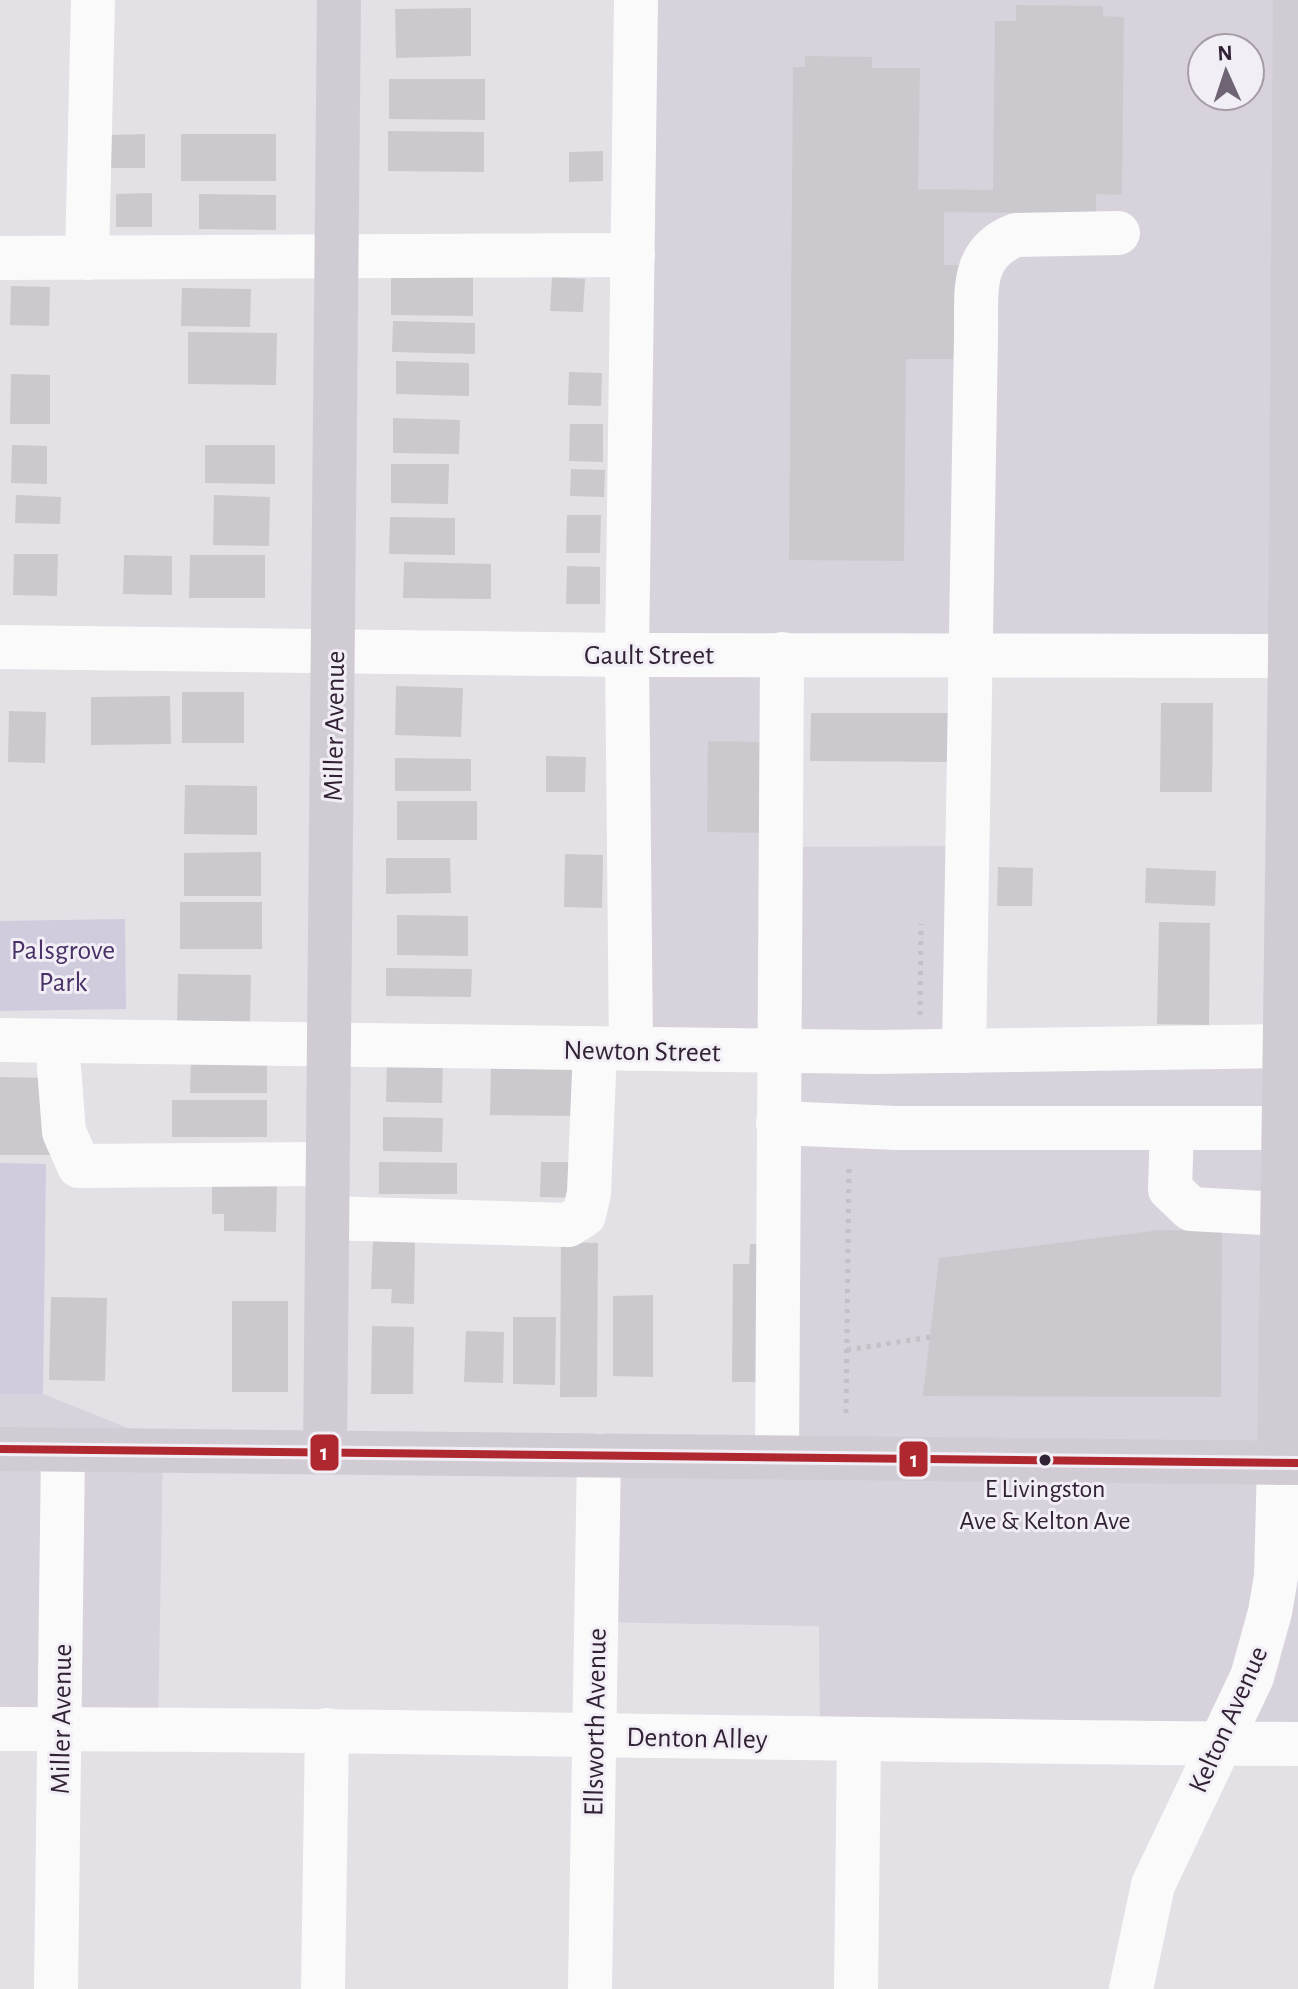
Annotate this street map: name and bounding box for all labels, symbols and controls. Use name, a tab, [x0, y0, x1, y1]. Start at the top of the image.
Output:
north arrow	[1186, 32, 1266, 112]
text: N	[1217, 42, 1233, 64]
street label: Gault Street	[584, 642, 714, 670]
street label: Miller Avenue	[320, 650, 350, 802]
park label: Palsgrove Park	[11, 937, 115, 997]
street label: Newton Street	[563, 1037, 721, 1067]
line badge: 1	[309, 1433, 340, 1472]
line badge: 1	[898, 1440, 929, 1478]
text: 1	[320, 1442, 328, 1464]
text: 1	[910, 1449, 918, 1471]
marker: E Livingston Ave & Kelton Ave	[1037, 1452, 1053, 1468]
place label: E Livingston Ave & Kelton Ave	[959, 1476, 1131, 1534]
street label: Ellsworth Avenue	[580, 1628, 612, 1816]
street label: Kelton Avenue	[1184, 1642, 1274, 1797]
street label: Miller Avenue	[47, 1643, 77, 1795]
street label: Denton Alley	[626, 1724, 768, 1754]

